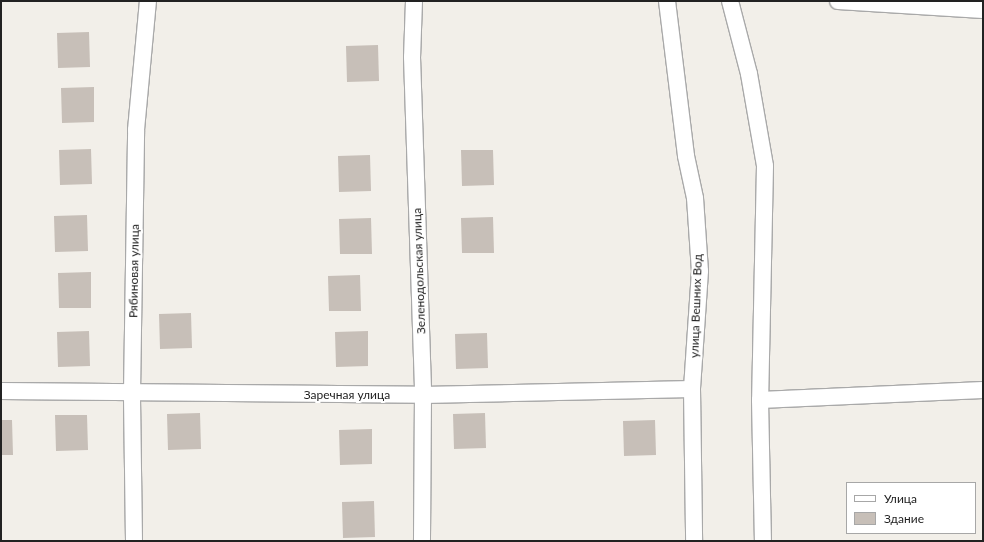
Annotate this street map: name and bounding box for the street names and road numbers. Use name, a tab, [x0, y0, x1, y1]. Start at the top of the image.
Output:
street label: Зеленодольская улица	[410, 208, 428, 334]
street label: Рябиновая улица	[126, 224, 142, 318]
street label: улица Вешних Вод	[687, 254, 705, 358]
street label: Заречная улица	[304, 388, 390, 402]

